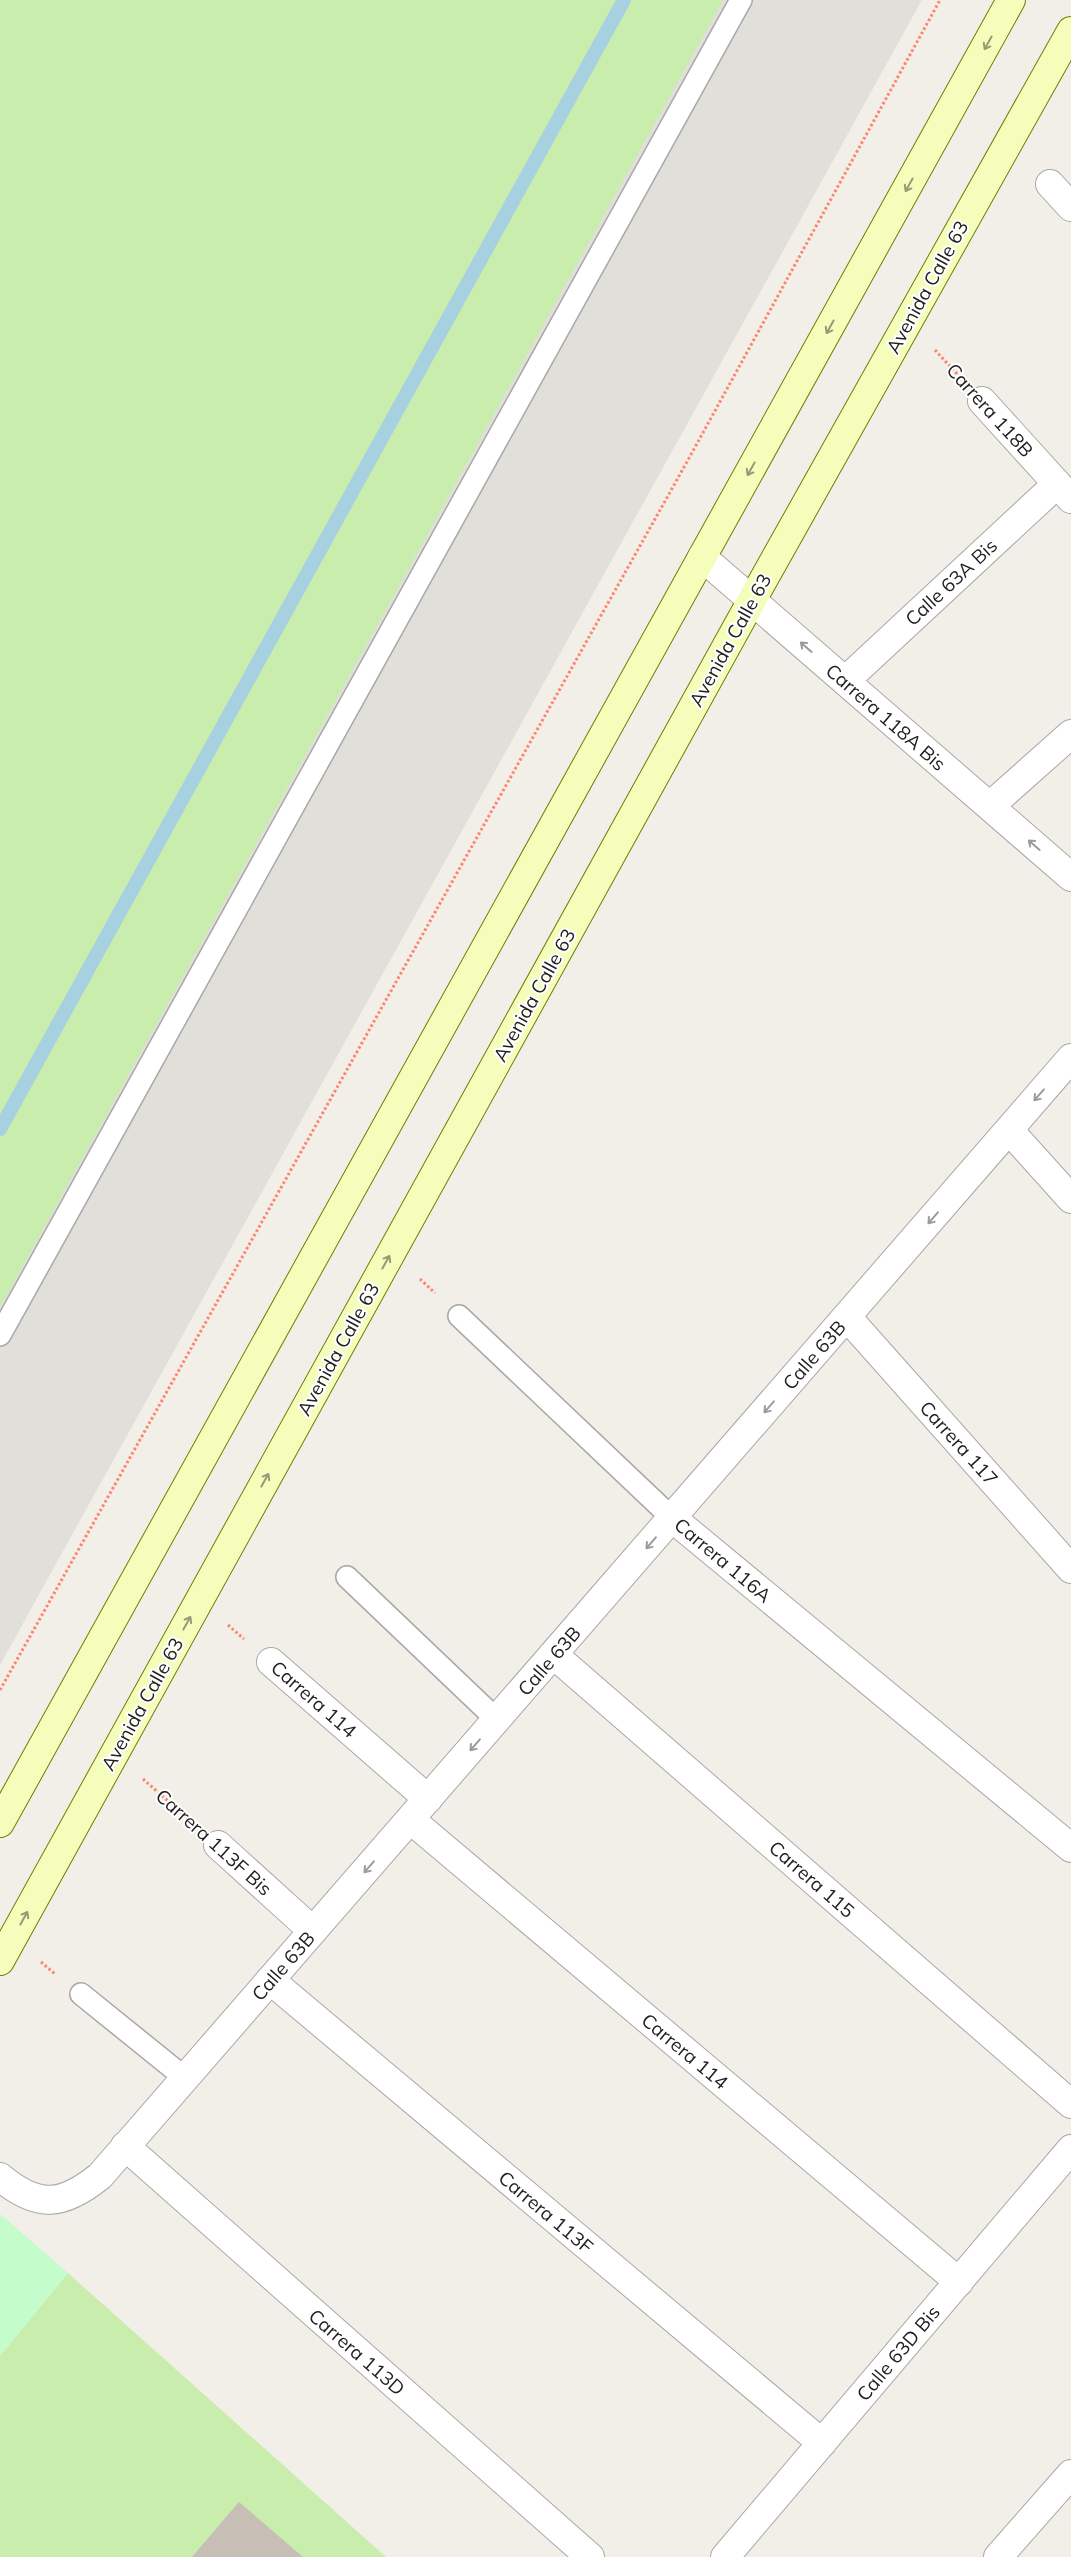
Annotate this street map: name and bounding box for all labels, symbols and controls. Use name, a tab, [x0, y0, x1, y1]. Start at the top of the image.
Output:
one-way arrow	[982, 35, 992, 49]
one-way arrow	[903, 177, 913, 191]
street label: Avenida Calle 63	[881, 216, 973, 358]
one-way arrow	[825, 319, 835, 334]
street label: Carrera 118B	[941, 358, 1039, 462]
one-way arrow	[746, 461, 756, 476]
street label: Calle 63A Bis	[900, 533, 1002, 631]
street label: Avenida Calle 63	[684, 569, 776, 711]
one-way arrow	[799, 641, 812, 652]
street label: Carrera 118A Bis	[821, 658, 951, 776]
one-way arrow	[1028, 839, 1041, 850]
street label: Avenida Calle 63	[488, 924, 580, 1066]
one-way arrow	[1033, 1089, 1045, 1102]
one-way arrow	[927, 1211, 938, 1224]
one-way arrow	[382, 1255, 392, 1269]
street label: Avenida Calle 63	[292, 1278, 384, 1420]
street label: Calle 63B	[777, 1315, 851, 1395]
street label: Carrera 117	[915, 1396, 1003, 1490]
one-way arrow	[763, 1400, 774, 1413]
one-way arrow	[260, 1473, 270, 1488]
street label: Carrera 116A	[670, 1512, 776, 1608]
one-way arrow	[646, 1536, 657, 1549]
one-way arrow	[182, 1616, 192, 1630]
street label: Calle 63B	[512, 1621, 586, 1701]
street label: Avenida Calle 63	[96, 1633, 188, 1775]
street label: Carrera 114	[266, 1655, 362, 1743]
one-way arrow	[469, 1738, 481, 1751]
street label: Carrera 113F Bis	[151, 1784, 277, 1900]
street label: Carrera 115	[764, 1835, 860, 1923]
one-way arrow	[363, 1861, 374, 1874]
one-way arrow	[19, 1911, 29, 1926]
street label: Calle 63B	[246, 1926, 320, 2006]
street label: Carrera 114	[637, 2008, 733, 2094]
street label: Carrera 113F	[494, 2165, 598, 2259]
street label: Calle 63D Bis	[851, 2300, 945, 2406]
street label: Carrera 113D	[304, 2304, 410, 2400]

